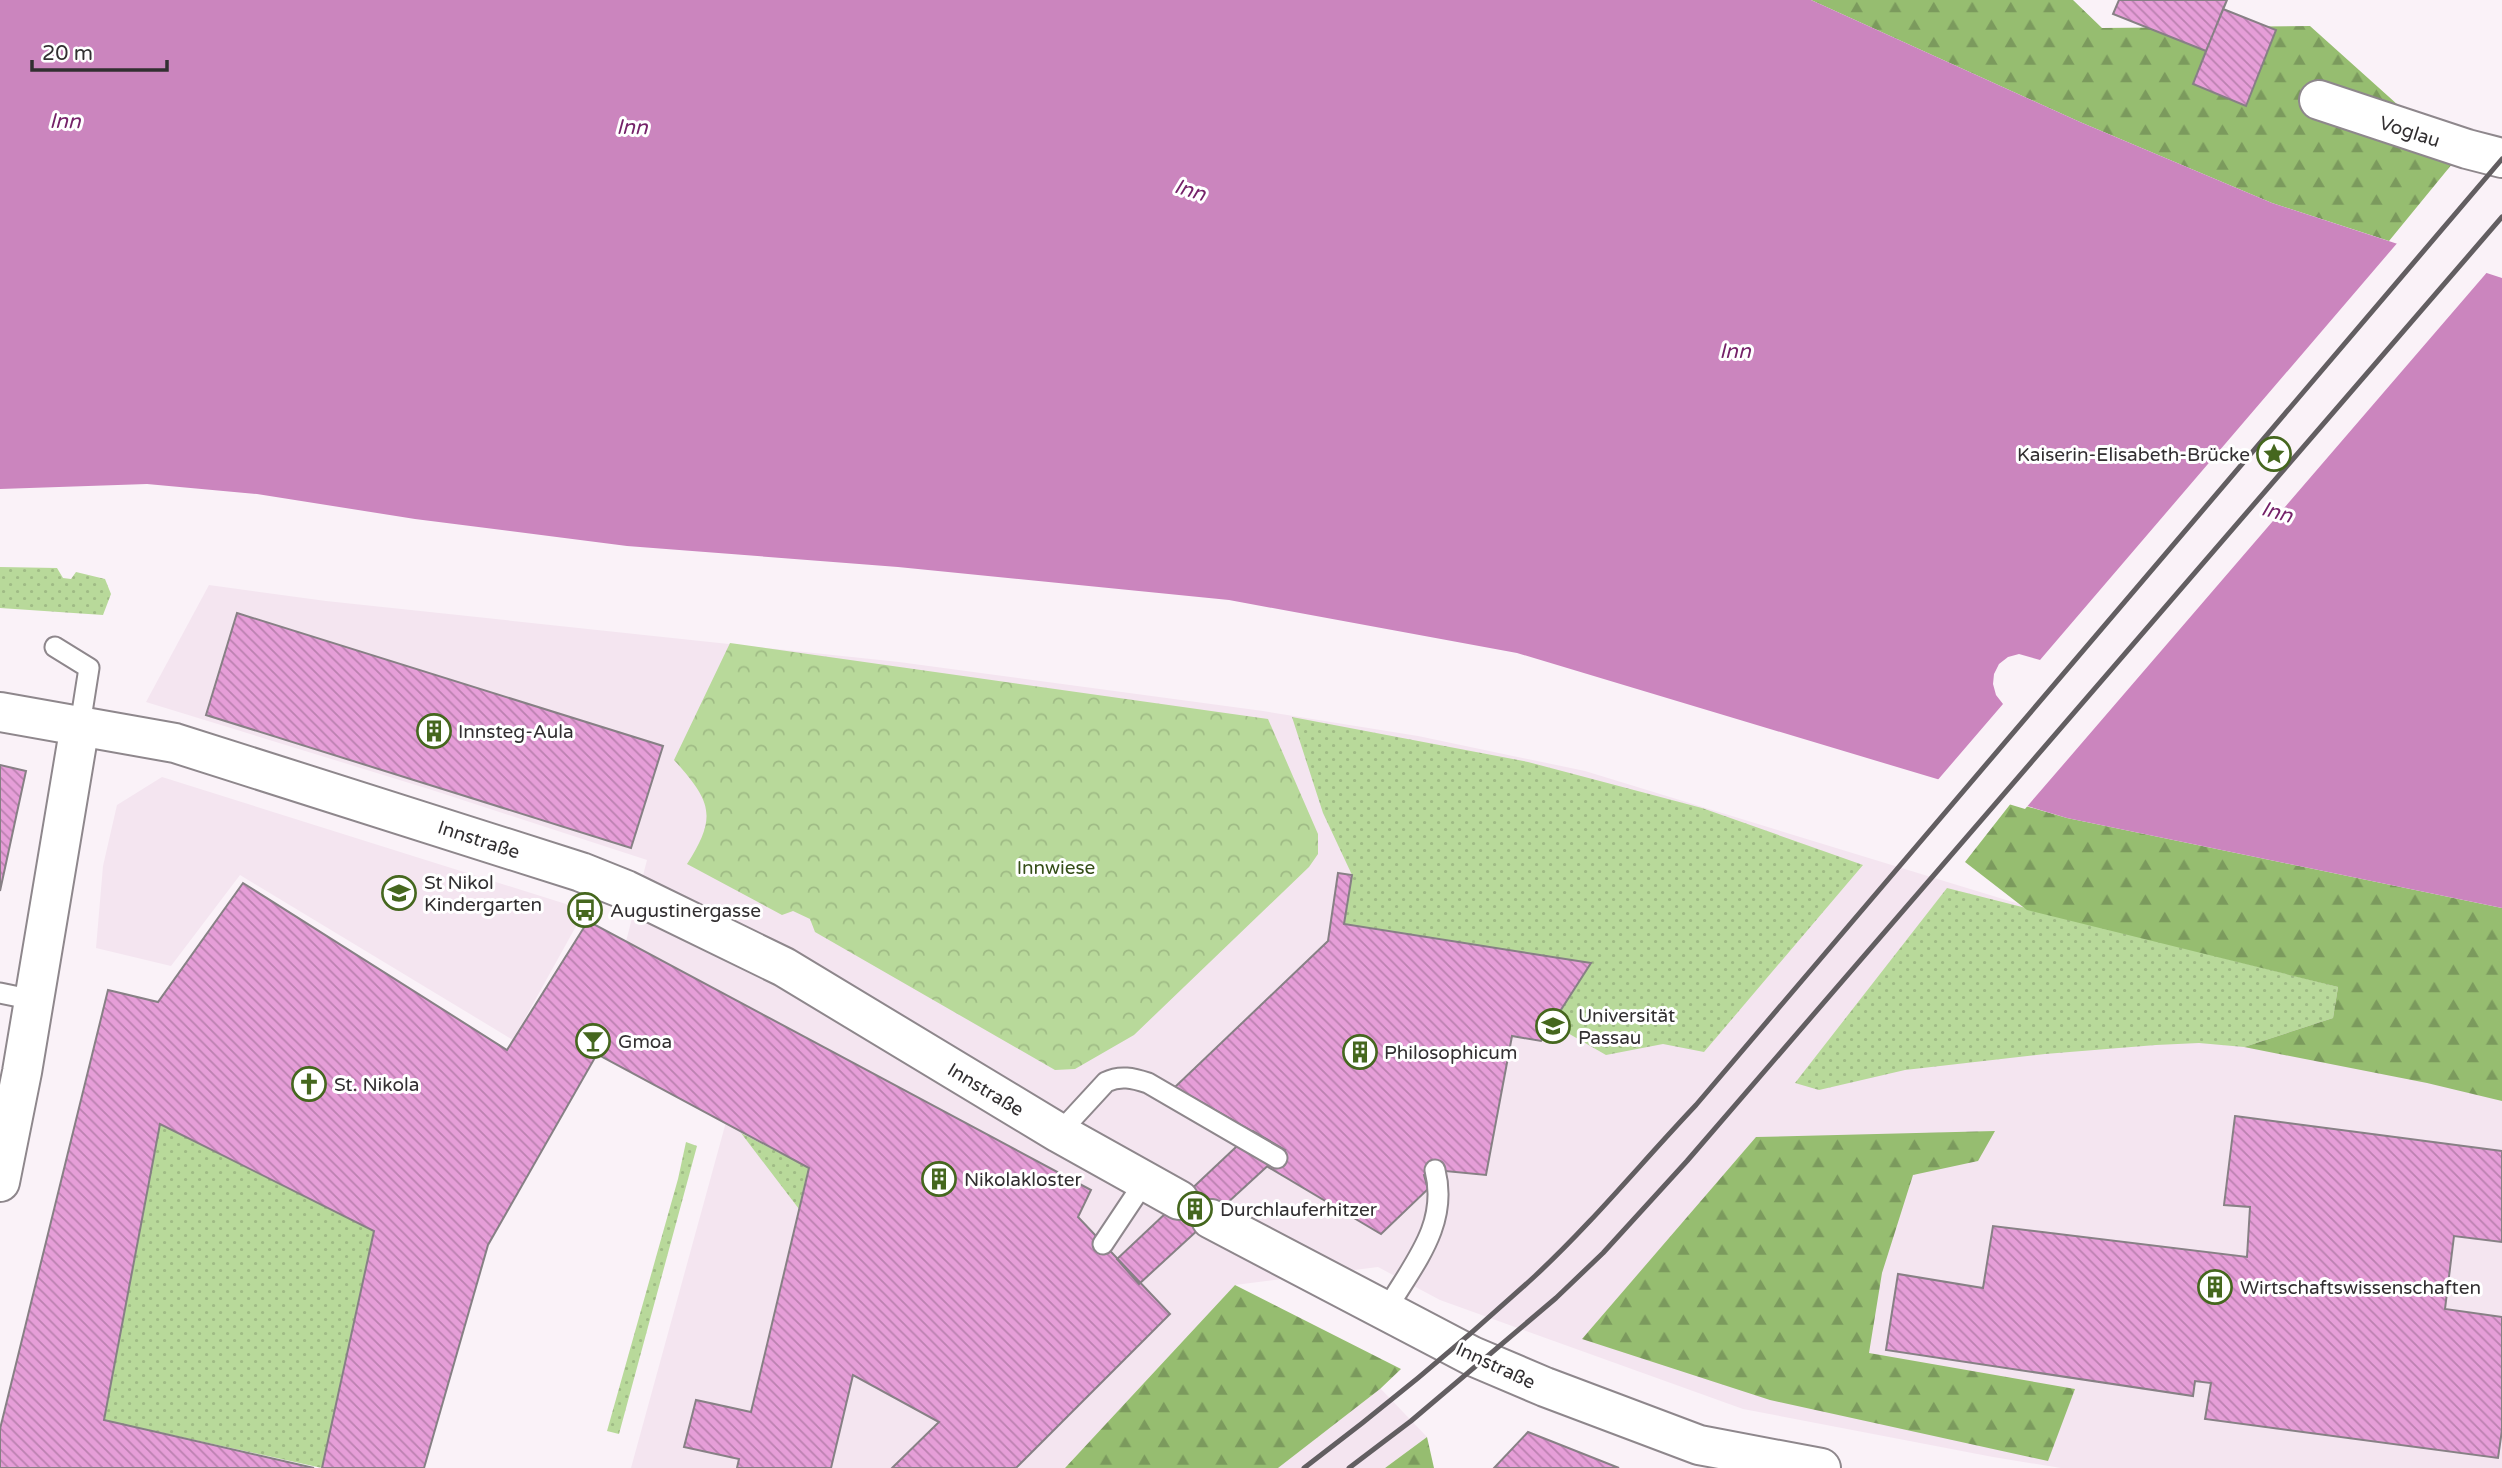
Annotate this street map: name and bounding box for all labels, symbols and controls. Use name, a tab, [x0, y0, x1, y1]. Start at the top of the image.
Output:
scale bar	[32, 28, 166, 72]
text: 20 m	[42, 41, 93, 66]
water label: Inn	[49, 109, 82, 134]
street label: Voglau	[2377, 112, 2443, 152]
water label: Inn	[616, 115, 649, 140]
water label: Inn	[1171, 174, 1210, 207]
water label: Inn	[1719, 339, 1752, 364]
place icon: Kaiserin-Elisabeth-Brücke	[2255, 435, 2293, 473]
place label: Kaiserin-Elisabeth-Brücke	[2017, 444, 2250, 466]
water label: Inn	[2258, 496, 2297, 529]
building icon: Innsteg-Aula	[415, 712, 453, 750]
place label: Innsteg-Aula	[458, 721, 574, 743]
street label: Innstraße	[435, 816, 522, 864]
park label: Innwiese	[1017, 857, 1095, 879]
place label: St Nikol Kindergarten	[424, 872, 542, 916]
school or university icon: St Nikol Kindergarten	[380, 874, 418, 912]
bus stop icon: Augustinergasse	[566, 891, 604, 929]
place label: Augustinergasse	[610, 900, 761, 922]
place label: Universität Passau	[1578, 1005, 1675, 1049]
school or university icon: Universität Passau	[1534, 1007, 1572, 1045]
bar icon: Gmoa	[574, 1022, 612, 1060]
place label: Gmoa	[618, 1031, 672, 1053]
building icon: Philosophicum	[1341, 1033, 1379, 1071]
place label: Philosophicum	[1384, 1042, 1517, 1064]
street label: Innstraße	[943, 1059, 1028, 1121]
church icon: St. Nikola	[290, 1065, 328, 1103]
place label: St. Nikola	[334, 1074, 419, 1096]
building icon: Nikolakloster	[920, 1160, 958, 1198]
place label: Nikolakloster	[964, 1169, 1083, 1191]
building icon: Durchlauferhitzer	[1176, 1190, 1214, 1228]
place label: Durchlauferhitzer	[1220, 1199, 1378, 1221]
building icon: Wirtschaftswissenschaften	[2196, 1268, 2234, 1306]
place label: Wirtschaftswissenschaften	[2240, 1277, 2481, 1299]
street label: Innstraße	[1452, 1338, 1539, 1394]

